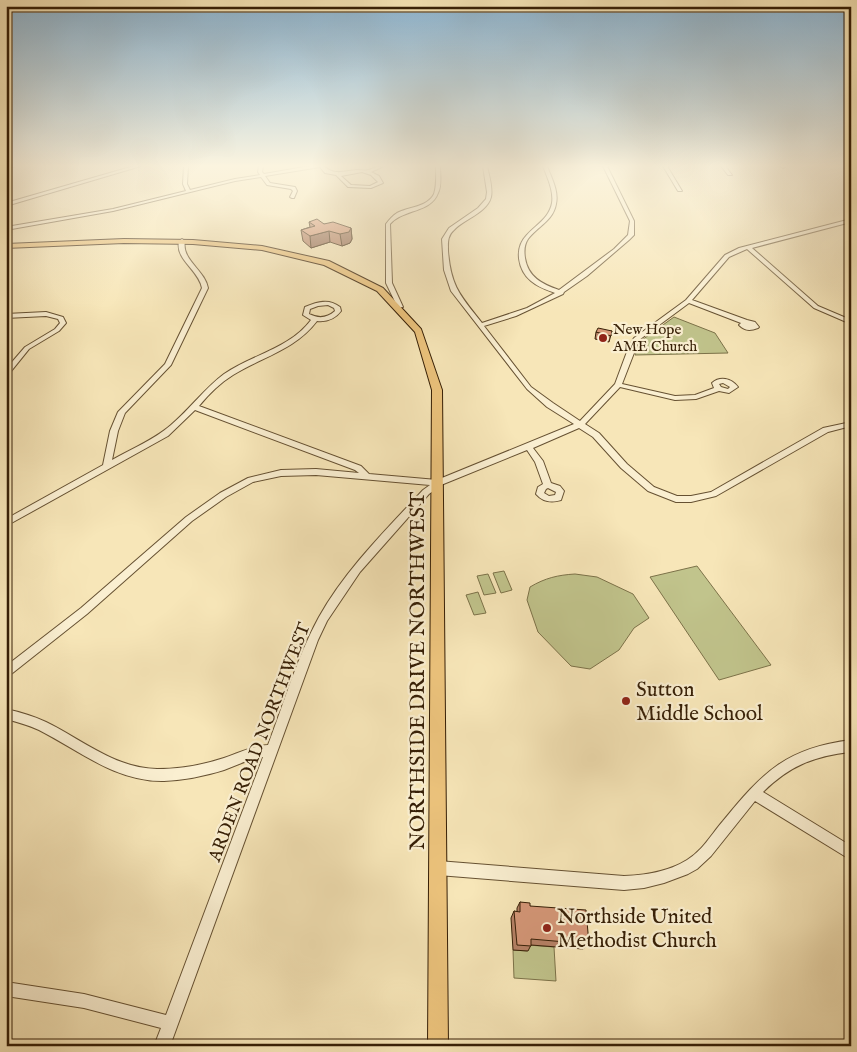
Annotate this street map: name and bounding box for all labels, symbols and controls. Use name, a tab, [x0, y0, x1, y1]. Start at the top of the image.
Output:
place label: New Hope AME Church	[612, 320, 697, 356]
marker: New Hope AME Church	[597, 332, 609, 344]
street label: NORTHSIDE DRIVE NORTHWEST	[405, 491, 432, 850]
street label: ARDEN ROAD NORTHWEST	[204, 620, 317, 866]
place label: Sutton Middle School	[636, 677, 763, 728]
marker: Sutton Middle School	[620, 695, 632, 707]
place label: Northside United Methodist Church	[557, 904, 717, 955]
marker: Northside United Methodist Church	[541, 922, 553, 934]

